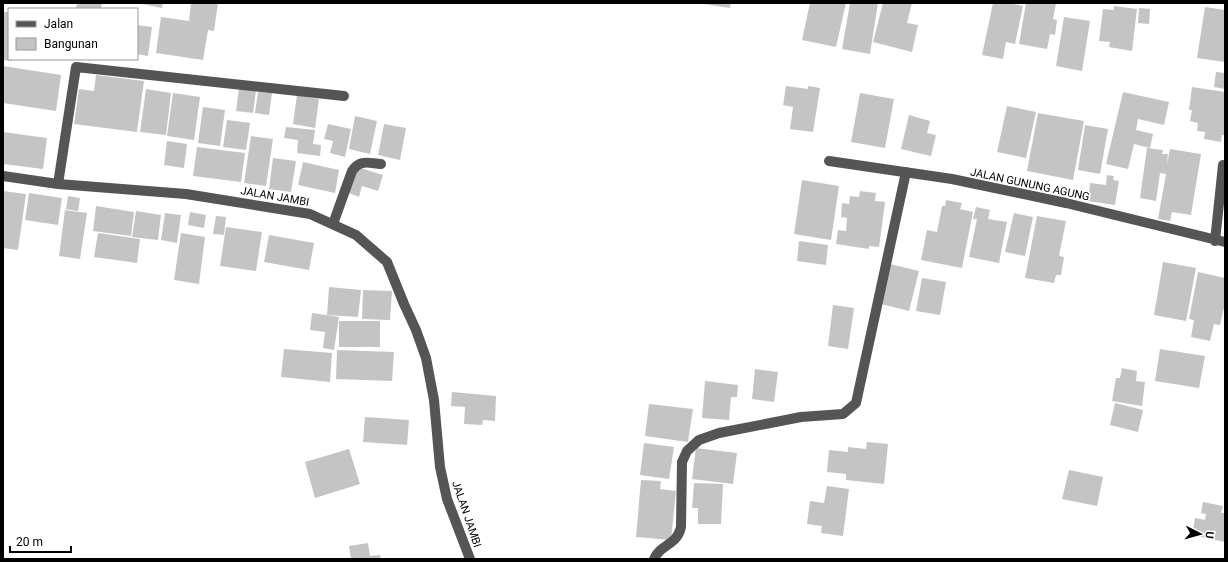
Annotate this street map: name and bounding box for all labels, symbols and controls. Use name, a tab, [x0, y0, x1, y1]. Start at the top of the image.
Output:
legend	[8, 8, 138, 60]
text: Jalan	[44, 17, 73, 31]
text: Bangunan	[44, 37, 98, 51]
street label: JALAN GUNUNG AGUNG	[969, 165, 1091, 203]
street label: JALAN JAMBI	[240, 184, 310, 209]
street label: JALAN JAMBI	[449, 479, 484, 549]
north arrow	[1180, 514, 1220, 554]
scale bar	[10, 528, 71, 554]
text: U	[1203, 531, 1216, 539]
text: 20 m	[16, 535, 43, 549]

